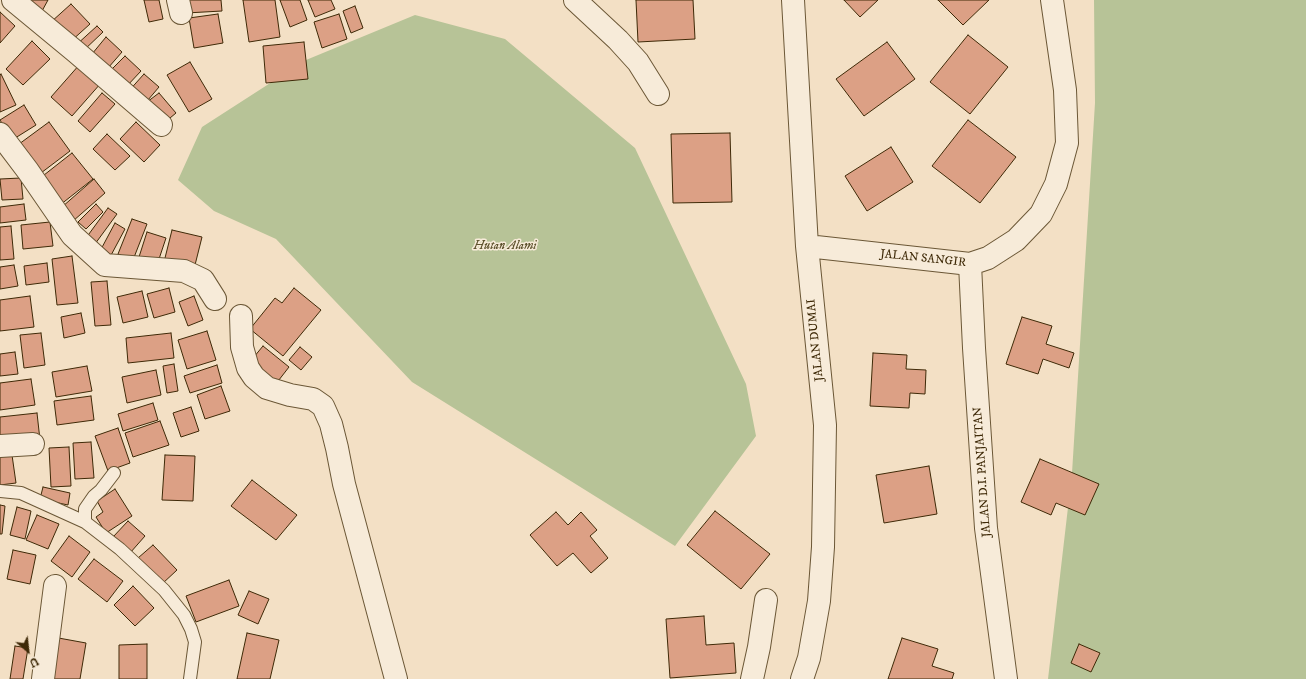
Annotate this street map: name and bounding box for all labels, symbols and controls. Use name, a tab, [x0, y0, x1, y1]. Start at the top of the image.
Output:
park label: Hutan Alami	[473, 240, 537, 254]
street label: JALAN SANGIR	[879, 247, 967, 271]
street label: JALAN DUMAI	[805, 298, 827, 382]
street label: JALAN D.I. PANJAITAN	[971, 406, 995, 538]
north arrow	[8, 631, 48, 671]
text: U	[27, 653, 41, 670]

